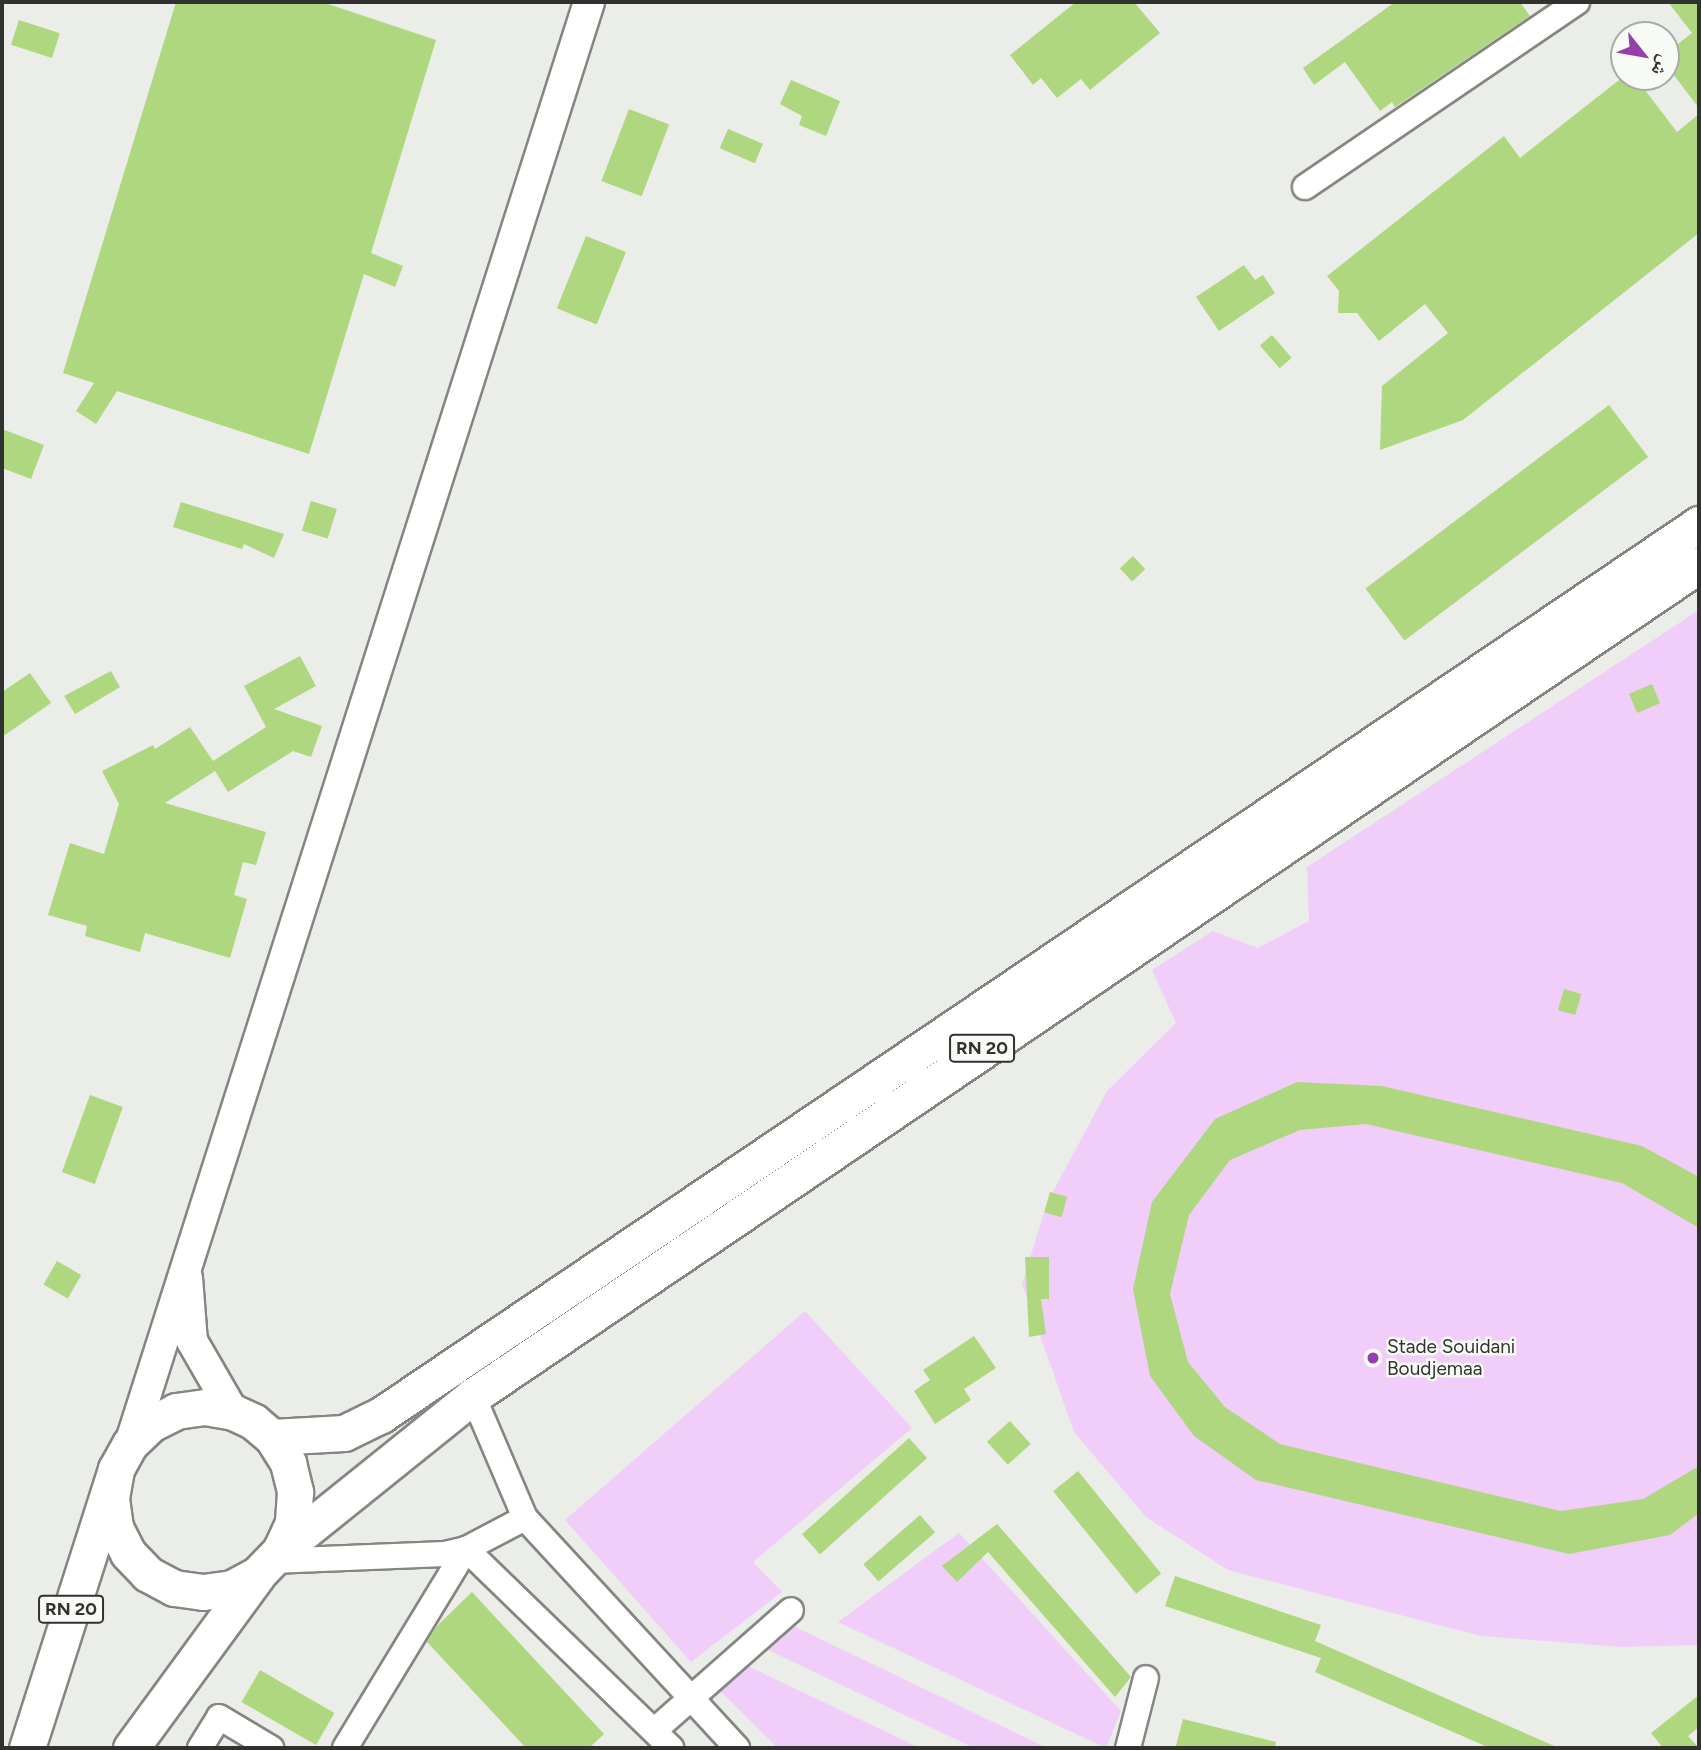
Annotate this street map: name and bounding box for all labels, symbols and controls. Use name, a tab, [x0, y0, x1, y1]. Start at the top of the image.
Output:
north arrow	[1610, 21, 1680, 91]
text: ش	[1647, 51, 1677, 81]
road number: RN 20	[949, 1034, 1015, 1063]
place label: Stade Souidani Boudjemaa	[1387, 1336, 1515, 1380]
marker: Stade Souidani Boudjemaa	[1365, 1350, 1381, 1366]
road number: RN 20	[38, 1594, 104, 1624]

